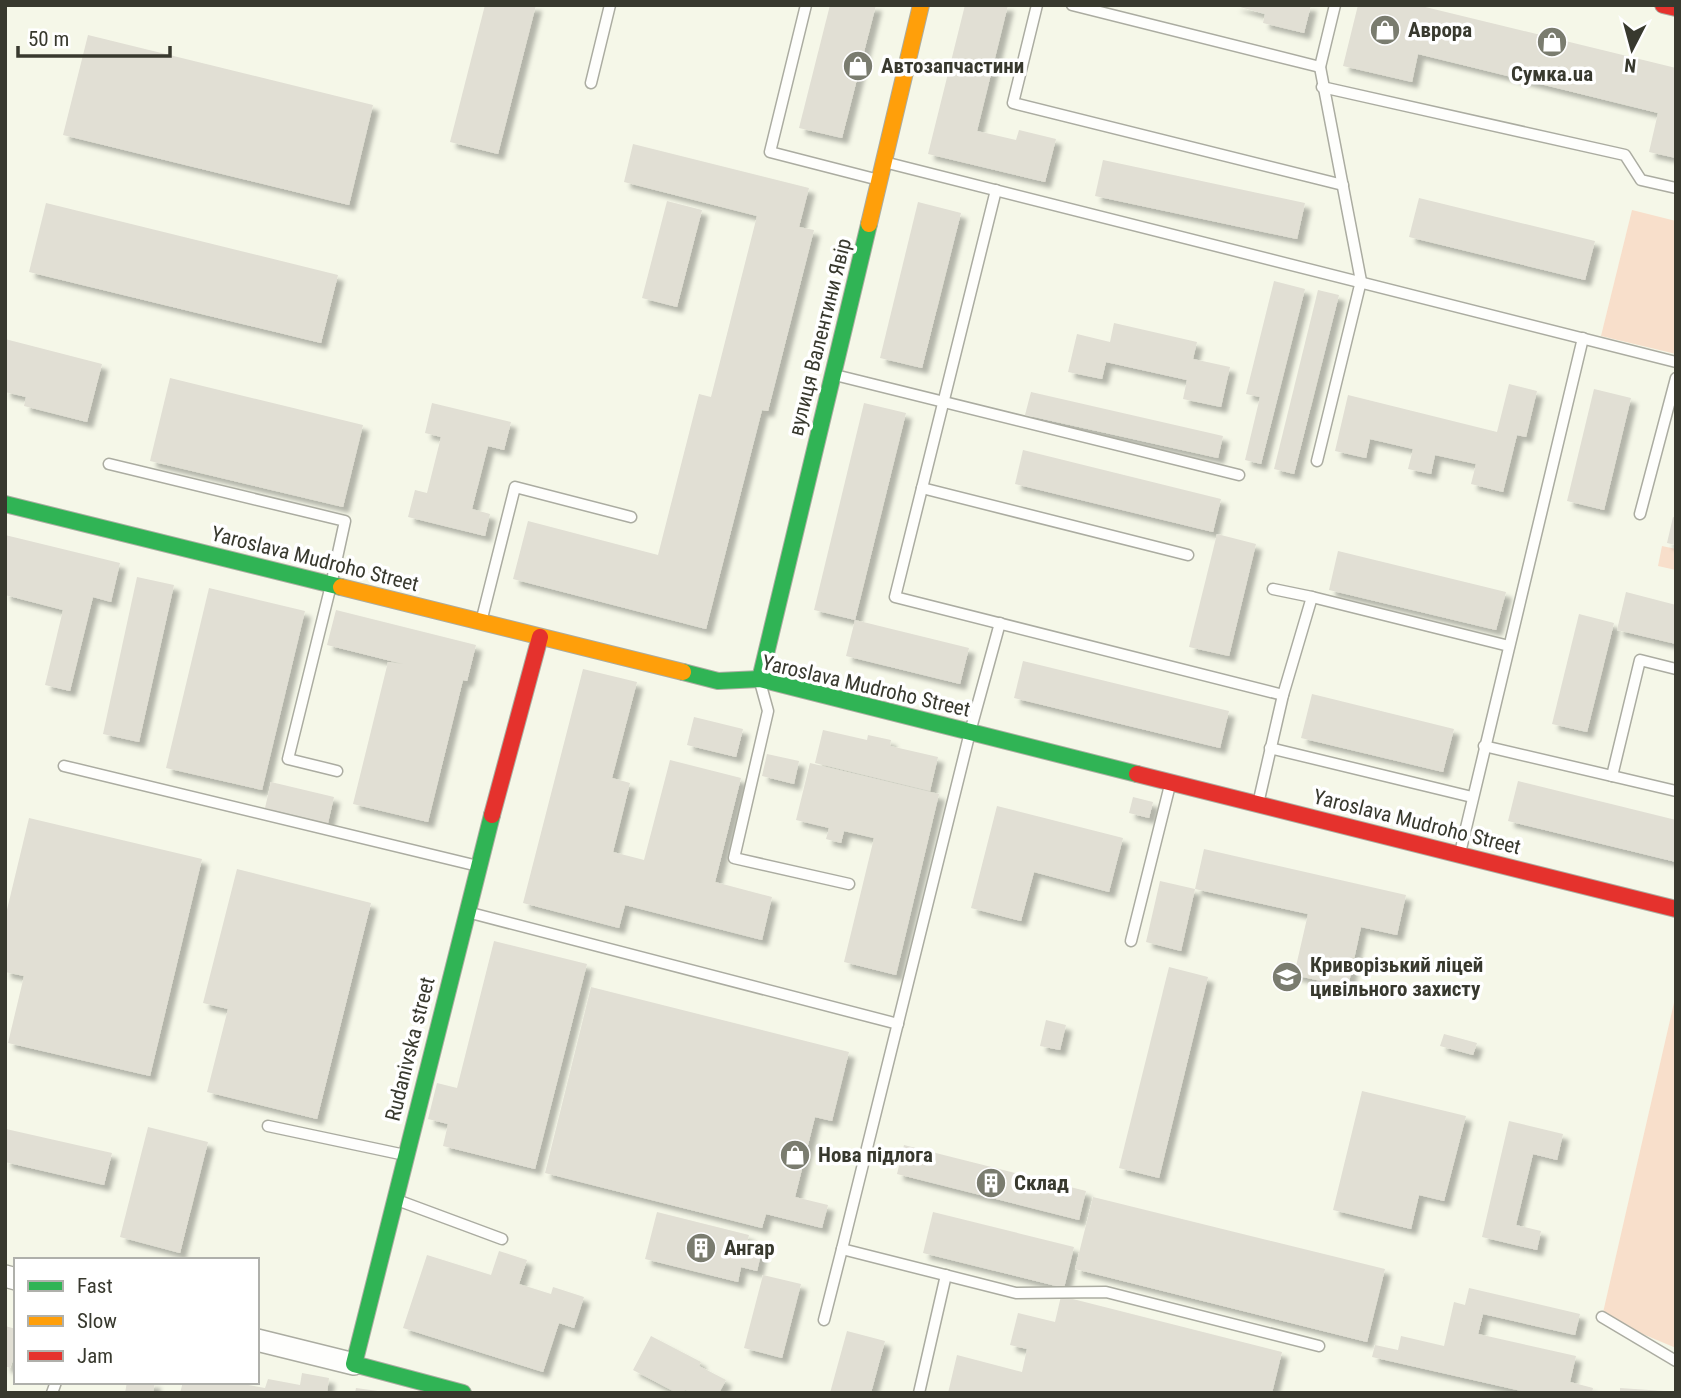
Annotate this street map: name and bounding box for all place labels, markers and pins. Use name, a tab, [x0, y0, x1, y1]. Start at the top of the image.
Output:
shop icon: Аврора	[1368, 13, 1402, 47]
place label: Аврора	[1408, 18, 1472, 42]
shop icon: Сумка.ua	[1535, 25, 1569, 59]
shop icon: Автозапчастини	[841, 49, 875, 83]
place label: Автозапчастини	[881, 54, 1024, 78]
place label: Сумка.ua	[1511, 62, 1593, 86]
place label: Криворізький ліцей цивільного захисту	[1310, 953, 1483, 1001]
school or university icon: Криворізький ліцей цивільного захисту	[1270, 960, 1304, 994]
shop icon: Нова підлога	[778, 1138, 812, 1172]
place label: Нова підлога	[818, 1143, 933, 1167]
building icon: Склад	[974, 1166, 1008, 1200]
place label: Склад	[1014, 1171, 1069, 1195]
building icon: Ангар	[684, 1231, 718, 1265]
place label: Ангар	[724, 1236, 775, 1260]

